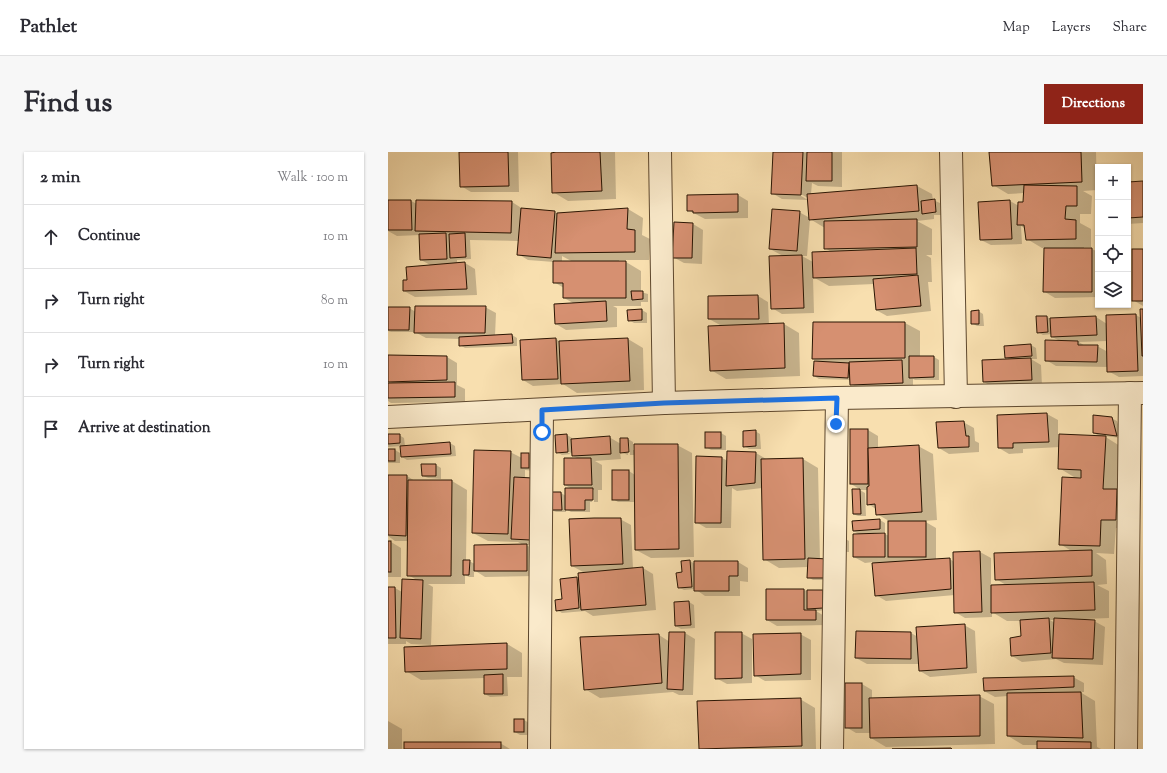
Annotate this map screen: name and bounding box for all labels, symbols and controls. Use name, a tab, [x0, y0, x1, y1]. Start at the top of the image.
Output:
text: Pathlet	[20, 14, 77, 41]
text: Map	[1003, 18, 1030, 38]
text: Layers	[1052, 18, 1090, 38]
text: Share	[1112, 18, 1147, 38]
text: Find us	[24, 84, 112, 124]
button: Directions	[1044, 84, 1143, 124]
map controls	[1095, 164, 1131, 308]
button: +	[1095, 164, 1131, 200]
text: 2 min	[40, 166, 81, 190]
text: Walk · 100 m	[277, 169, 348, 187]
button: −	[1095, 200, 1131, 236]
icon: ahead	[40, 226, 62, 248]
text: Continue	[78, 226, 140, 247]
text: 10 m	[323, 228, 348, 246]
button: locate	[1095, 236, 1131, 272]
button: layers	[1095, 272, 1131, 308]
icon: right	[40, 290, 62, 312]
text: Turn right	[78, 290, 144, 311]
text: 80 m	[321, 292, 348, 310]
icon: right	[40, 354, 62, 376]
text: Turn right	[78, 354, 144, 375]
text: 10 m	[323, 356, 348, 374]
route end	[827, 415, 845, 433]
icon: arrive	[40, 418, 62, 440]
text: Arrive at destination	[78, 418, 211, 439]
route start	[533, 423, 551, 441]

